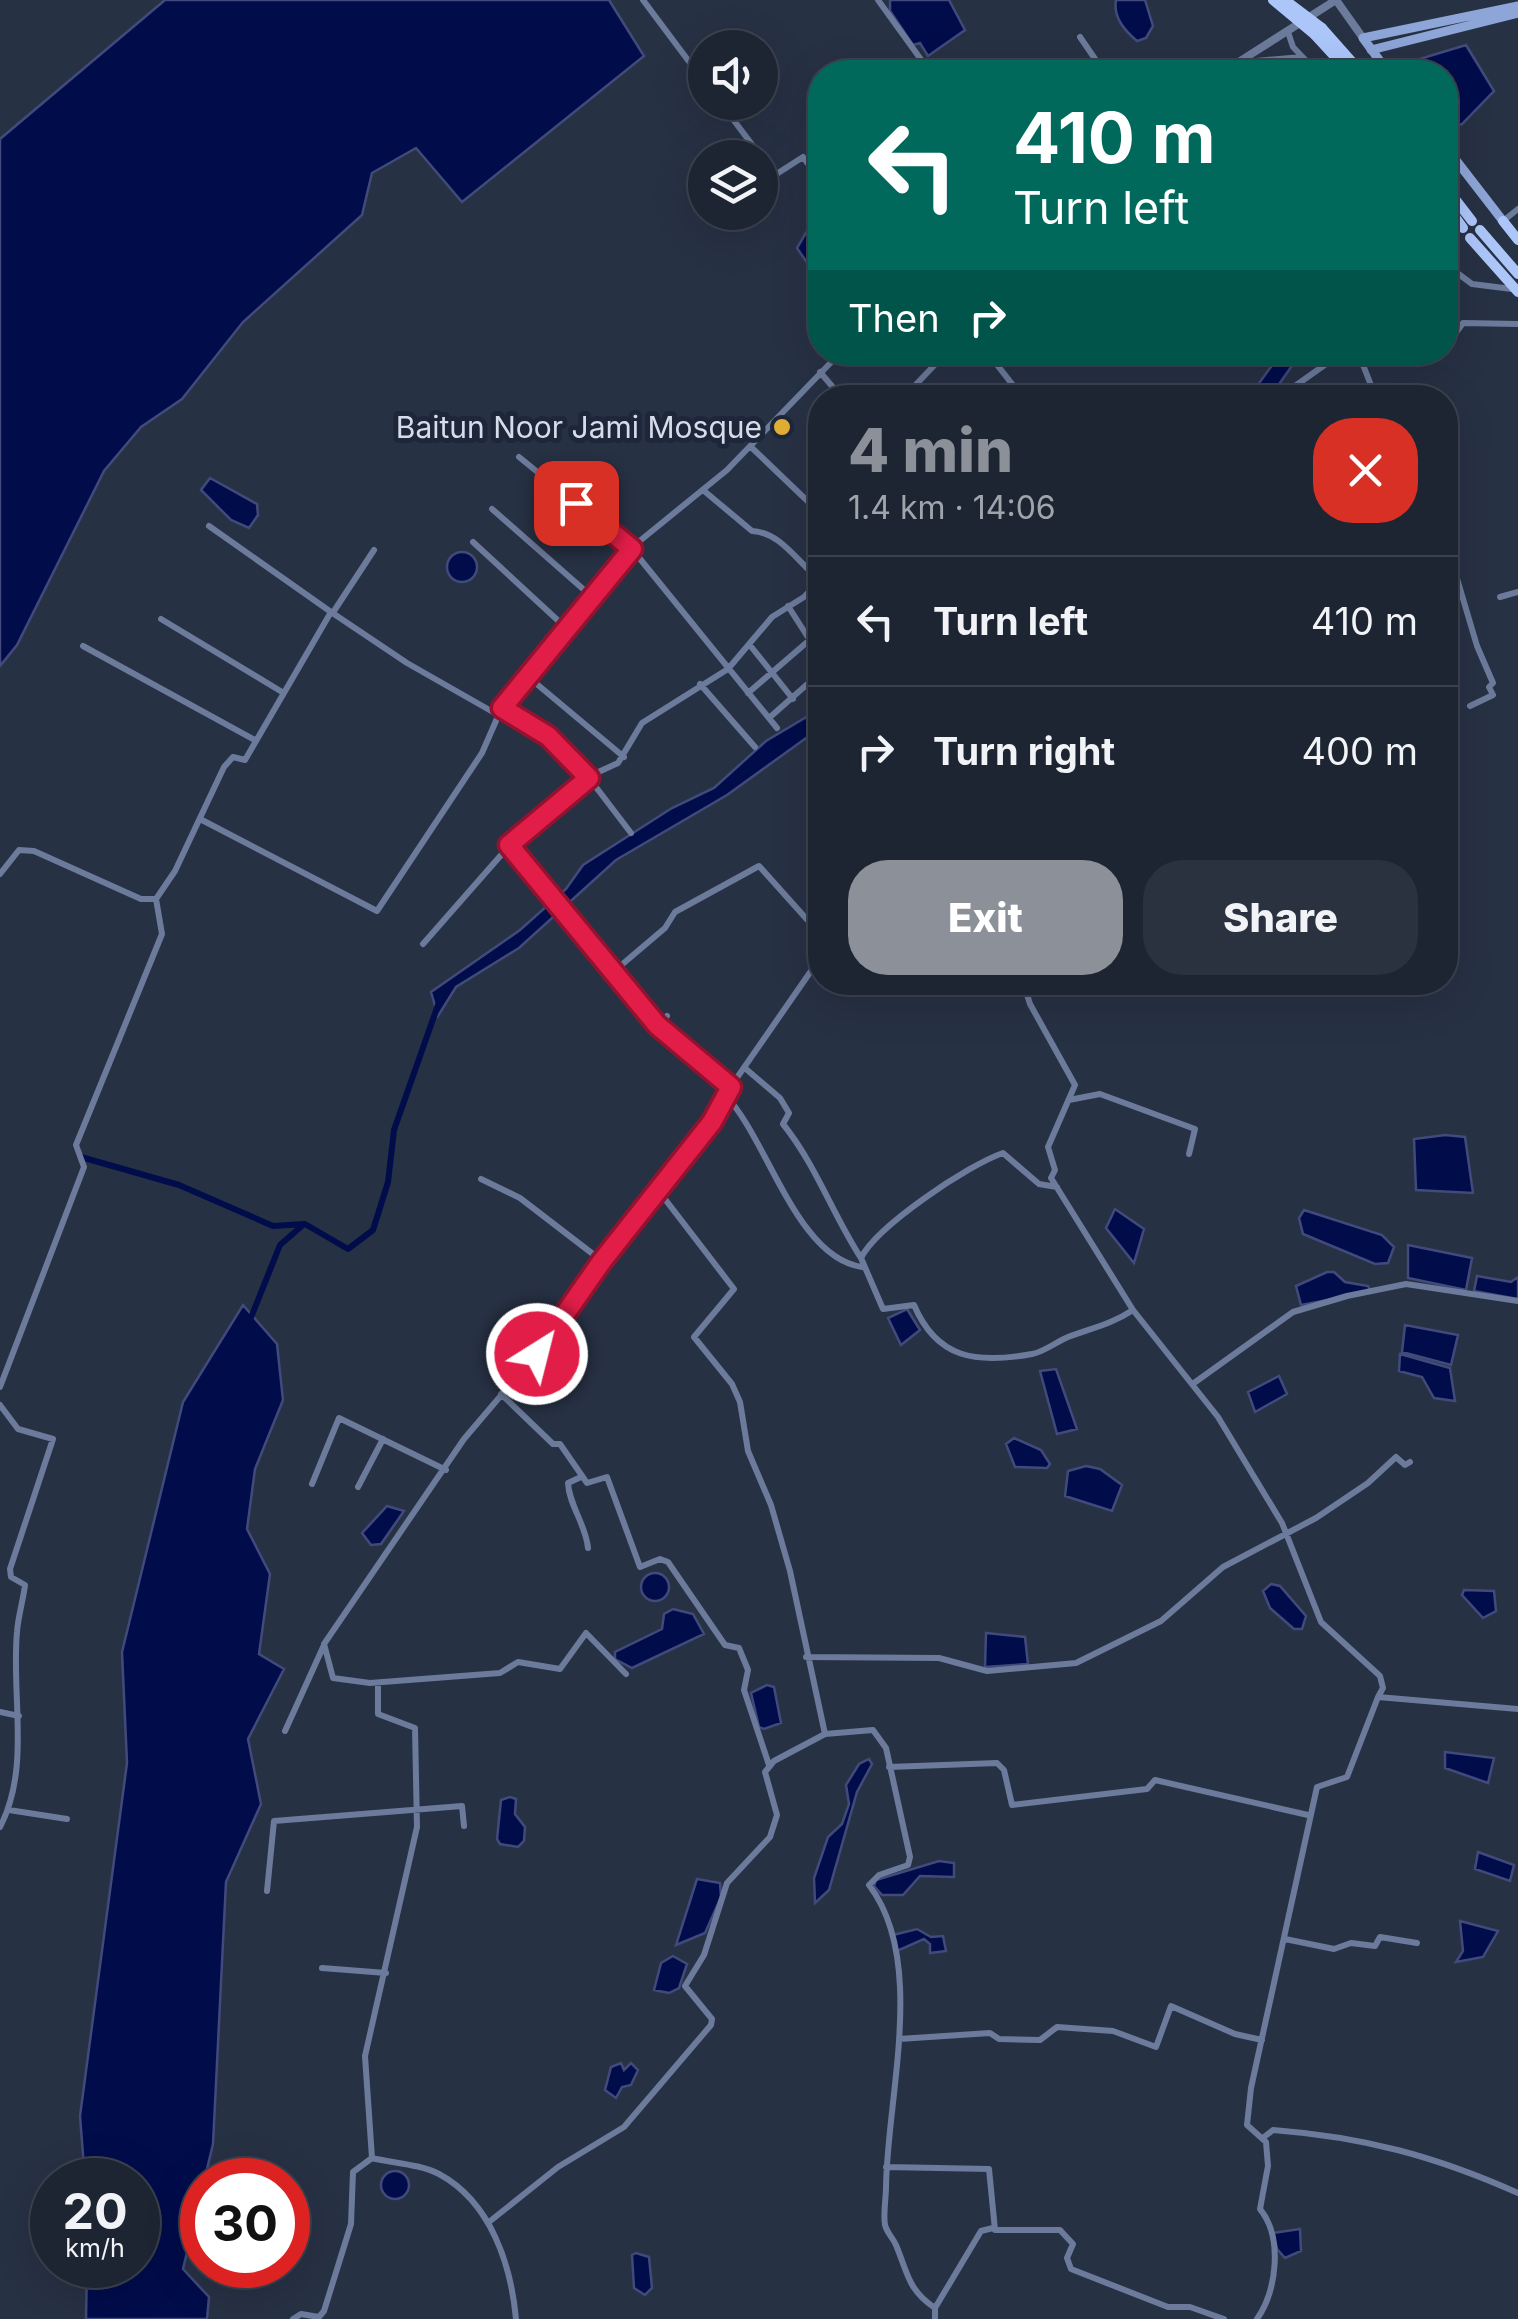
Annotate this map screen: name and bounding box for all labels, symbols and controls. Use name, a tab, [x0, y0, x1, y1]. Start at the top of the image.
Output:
map controls	[688, 30, 778, 230]
button: sound	[688, 30, 778, 120]
text: 410 m	[1013, 95, 1216, 180]
icon: left	[848, 100, 978, 230]
button: layers	[688, 140, 778, 230]
text: Turn left	[1013, 180, 1189, 235]
icon: right	[960, 290, 1015, 345]
text: Then	[848, 295, 940, 341]
place label: Baitun Noor Jami Mosque	[396, 409, 762, 445]
text: 4 min	[848, 414, 1013, 486]
marker: Baitun Noor Jami Mosque	[771, 416, 793, 438]
button: close	[1313, 418, 1418, 523]
pin	[534, 461, 619, 546]
icon: arrive	[549, 476, 604, 531]
text: 1.4 km · 14:06	[848, 488, 1056, 527]
icon: left	[848, 594, 903, 649]
text: Turn left	[933, 598, 1088, 644]
text: 410 m	[1311, 598, 1418, 644]
icon: right	[848, 724, 903, 779]
text: Turn right	[933, 728, 1115, 774]
text: 400 m	[1302, 728, 1418, 774]
button: Exit	[848, 860, 1123, 975]
button: Share	[1143, 860, 1418, 975]
position arrow	[485, 1302, 589, 1406]
speed limit sign: 30	[180, 2158, 310, 2288]
text: 20	[62, 2181, 128, 2241]
text: km/h	[65, 2233, 125, 2263]

